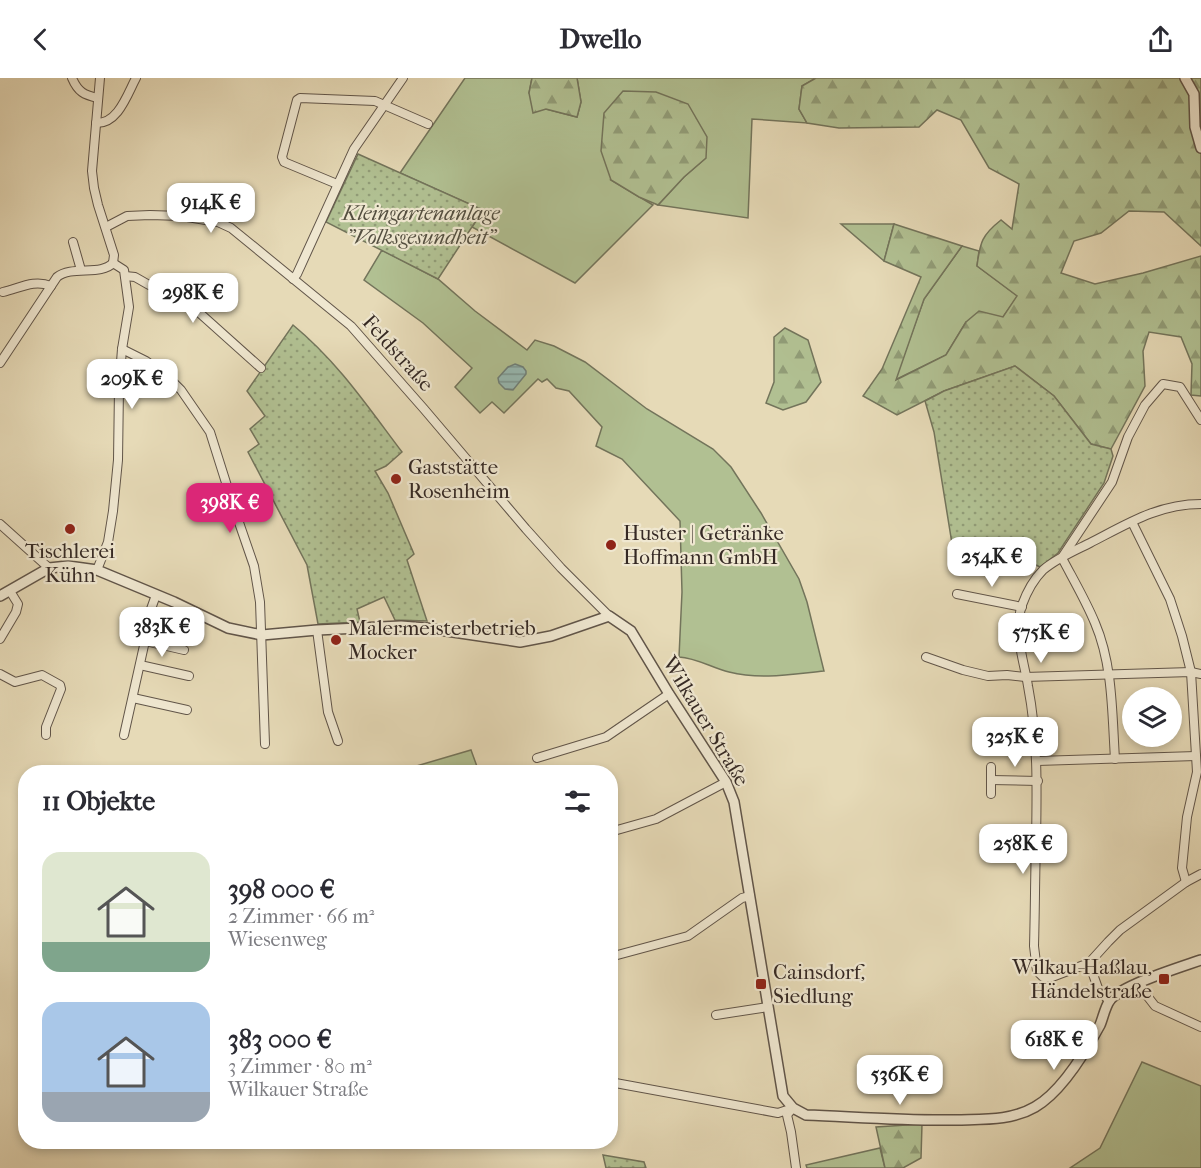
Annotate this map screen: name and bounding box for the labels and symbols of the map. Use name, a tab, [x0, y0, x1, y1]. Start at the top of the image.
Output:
pin: 914K €	[162, 183, 260, 234]
park label: Kleingartenanlage "Volksgesundheit"	[340, 201, 500, 249]
pin: 298K €	[144, 273, 242, 324]
street label: Feldstraße	[358, 310, 438, 396]
pin: 209K €	[83, 359, 181, 410]
place label: Gaststätte Rosenheim	[408, 455, 510, 503]
marker: Gaststätte Rosenheim	[389, 472, 403, 486]
pin: 398K €	[181, 483, 279, 534]
place label: Huster | Getränke Hoffmann GmbH	[623, 521, 784, 569]
marker: Tischlerei Kühn	[63, 522, 77, 536]
pin: 254K €	[943, 537, 1041, 588]
marker: Huster | Getränke Hoffmann GmbH	[604, 538, 618, 552]
place label: Tischlerei Kühn	[25, 539, 115, 587]
pin: 383K €	[113, 607, 211, 658]
pin: 575K €	[992, 613, 1090, 664]
place label: Malermeisterbetrieb Mocker	[348, 616, 536, 664]
marker: Malermeisterbetrieb Mocker	[329, 633, 343, 647]
street label: Wilkauer Straße	[657, 651, 754, 790]
pin: 325K €	[966, 717, 1064, 768]
pin: 258K €	[974, 824, 1072, 875]
place label: Wilkau-Haßlau, Händelstraße	[1011, 955, 1152, 1003]
place label: Cainsdorf, Siedlung	[773, 960, 865, 1008]
marker: Wilkau-Haßlau, Händelstraße	[1157, 972, 1171, 986]
marker: Cainsdorf, Siedlung	[754, 977, 768, 991]
pin: 618K €	[1005, 1020, 1103, 1071]
pin: 536K €	[851, 1055, 949, 1106]

